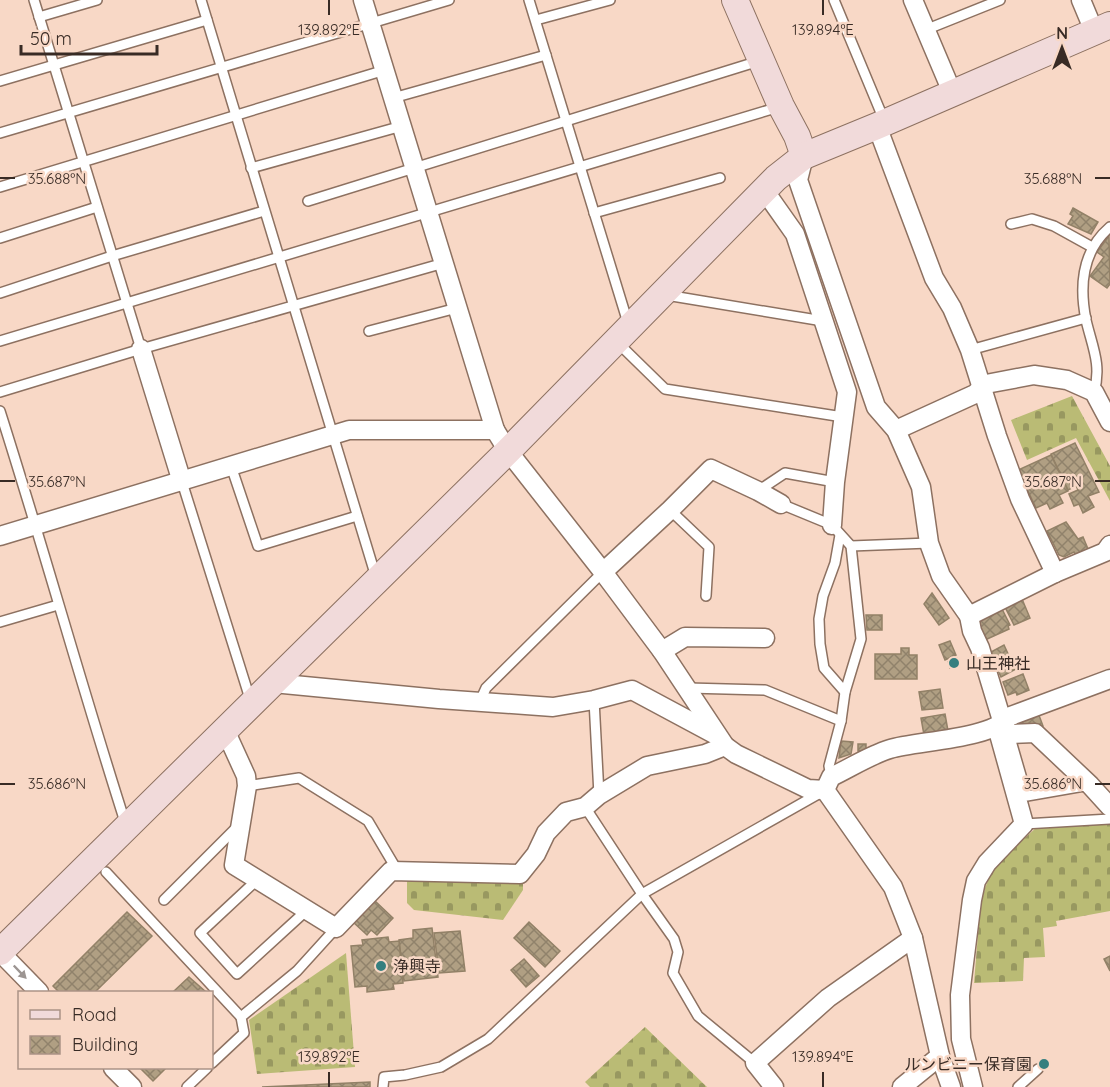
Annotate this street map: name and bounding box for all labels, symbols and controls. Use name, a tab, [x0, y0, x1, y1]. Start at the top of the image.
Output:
scale bar	[21, 18, 158, 56]
north arrow	[1032, 18, 1092, 78]
text: 139.892°E	[298, 20, 360, 39]
text: 139.894°E	[792, 20, 854, 39]
text: N	[1056, 23, 1068, 43]
text: 50 m	[30, 27, 72, 50]
text: 35.688°N	[28, 169, 86, 188]
text: 35.688°N	[1024, 169, 1082, 188]
text: 35.687°N	[28, 472, 86, 491]
text: 35.687°N	[1024, 472, 1082, 491]
place label: 山王神社	[966, 653, 1030, 673]
marker: 山王神社	[947, 656, 961, 670]
text: 35.686°N	[28, 774, 86, 793]
text: 35.686°N	[1024, 774, 1082, 793]
place label: 浄興寺	[393, 956, 441, 976]
marker: 浄興寺	[374, 959, 388, 973]
one-way arrow	[12, 965, 26, 979]
legend	[18, 991, 213, 1069]
text: Road	[72, 1003, 117, 1026]
text: Building	[72, 1033, 138, 1056]
text: 139.892°E	[298, 1047, 360, 1066]
text: 139.894°E	[792, 1047, 854, 1066]
place label: ルンビニー保育園	[904, 1054, 1032, 1074]
marker: ルンビニー保育園	[1037, 1057, 1051, 1071]

